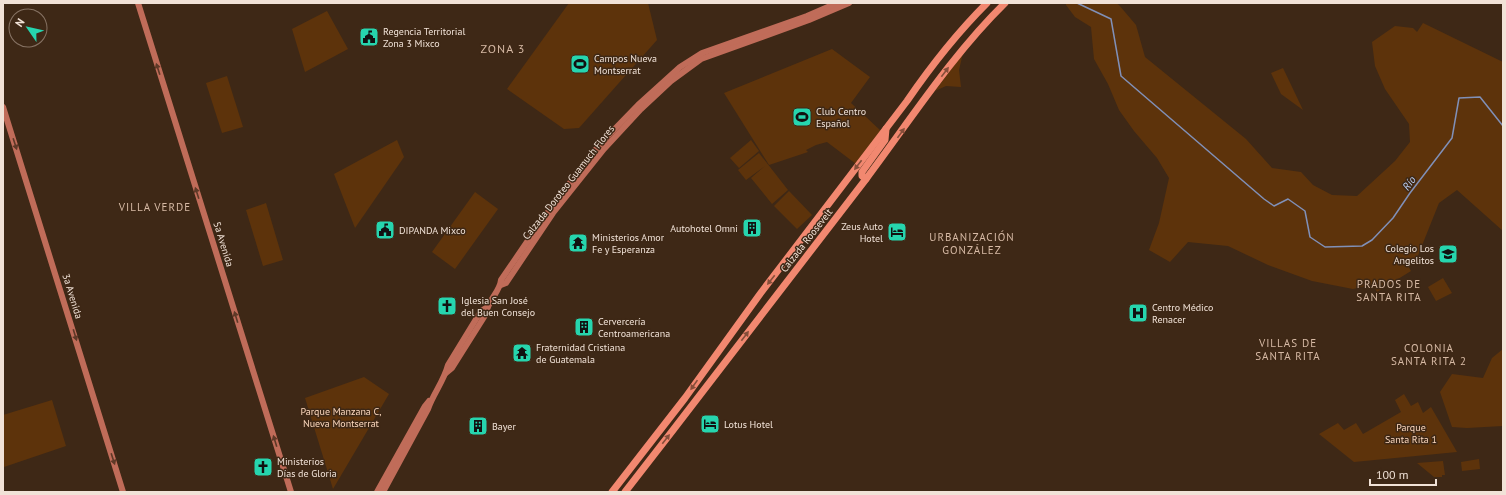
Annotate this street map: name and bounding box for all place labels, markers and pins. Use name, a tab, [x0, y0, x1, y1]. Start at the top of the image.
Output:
place label: Regencia Territorial Zona 3 Mixco	[383, 25, 465, 50]
public building icon: Regencia Territorial Zona 3 Mixco	[358, 26, 380, 48]
place label: Campos Nueva Montserrat	[594, 52, 657, 77]
sports icon: Campos Nueva Montserrat	[569, 53, 591, 75]
place label: Club Centro Español	[816, 105, 866, 130]
sports icon: Club Centro Español	[791, 106, 813, 128]
building icon: Autohotel Omni	[741, 217, 763, 239]
public building icon: DIPANDA Mixco	[374, 219, 396, 241]
place label: Zeus Auto Hotel	[841, 220, 883, 245]
hotel icon: Zeus Auto Hotel	[886, 221, 908, 243]
place label: Autohotel Omni	[670, 222, 738, 235]
place label: DIPANDA Mixco	[399, 224, 466, 237]
place label: Ministerios Amor Fe y Esperanza	[592, 231, 665, 256]
temple icon: Ministerios Amor Fe y Esperanza	[567, 232, 589, 254]
place label: Colegio Los Angelitos	[1385, 242, 1434, 267]
school or university icon: Colegio Los Angelitos	[1437, 243, 1459, 265]
place label: Iglesia San José del Buen Consejo	[461, 294, 535, 319]
church icon: Iglesia San José del Buen Consejo	[436, 295, 458, 317]
place label: Centro Médico Renacer	[1152, 301, 1213, 326]
hospital icon: Centro Médico Renacer	[1127, 302, 1149, 324]
place label: Cervercería Centroamericana	[598, 315, 670, 340]
building icon: Cervercería Centroamericana	[573, 316, 595, 338]
place label: Fraternidad Cristiana de Guatemala	[536, 341, 625, 366]
temple icon: Fraternidad Cristiana de Guatemala	[511, 342, 533, 364]
hotel icon: Lotus Hotel	[699, 413, 721, 435]
building icon: Bayer	[467, 415, 489, 437]
place label: Lotus Hotel	[724, 418, 773, 431]
place label: Bayer	[492, 420, 516, 433]
place label: Ministerios Días de Gloria	[277, 455, 337, 480]
church icon: Ministerios Días de Gloria	[252, 456, 274, 478]

